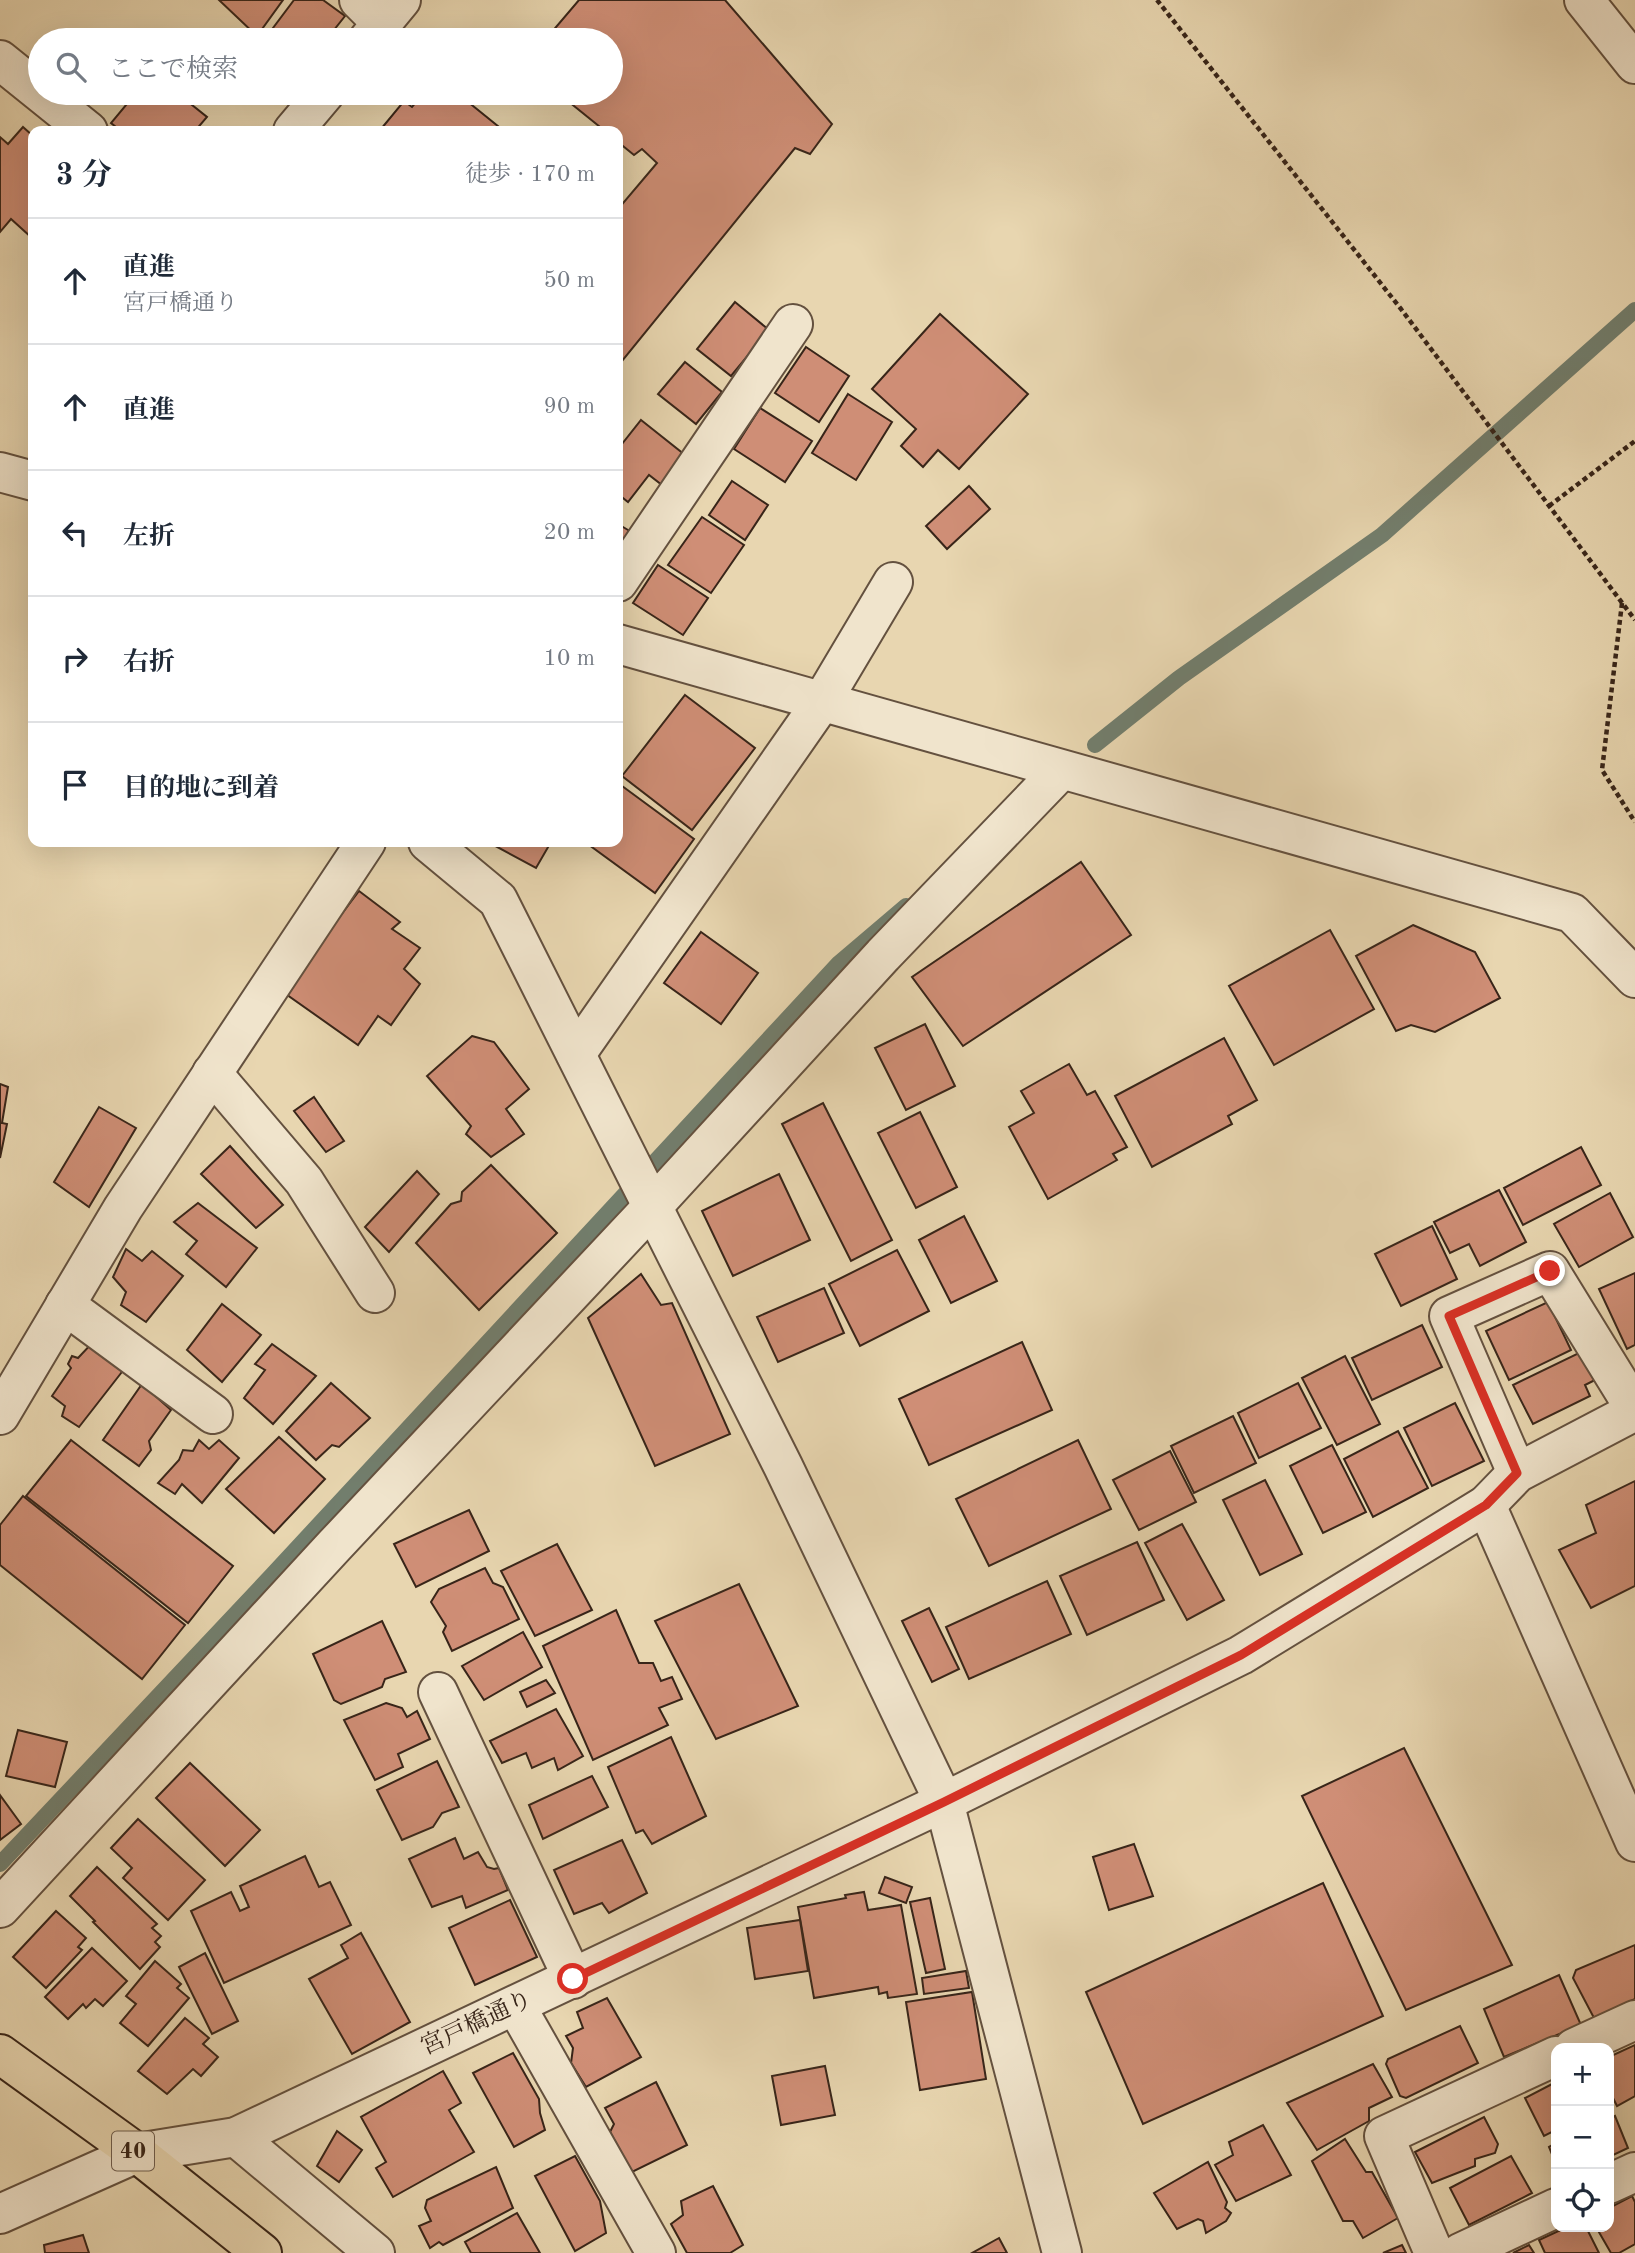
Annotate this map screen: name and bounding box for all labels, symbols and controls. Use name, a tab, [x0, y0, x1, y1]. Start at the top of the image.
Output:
search box	[28, 28, 623, 105]
icon: search	[52, 48, 90, 86]
text: ここで検索	[108, 57, 238, 83]
text: 3 分	[56, 161, 112, 191]
text: 徒歩 · 170 m	[465, 163, 595, 186]
text: 直進	[123, 255, 175, 281]
icon: ahead	[56, 262, 94, 300]
text: 50 m	[544, 269, 595, 292]
text: 宮戸橋通り	[123, 292, 238, 315]
icon: ahead	[56, 388, 94, 426]
text: 90 m	[544, 395, 595, 418]
text: 直進	[123, 398, 175, 424]
icon: left	[56, 514, 94, 552]
text: 20 m	[544, 521, 595, 544]
text: 左折	[123, 524, 175, 550]
icon: right	[56, 640, 94, 678]
text: 10 m	[544, 647, 595, 670]
text: 右折	[123, 650, 175, 676]
icon: arrive	[56, 766, 94, 804]
text: 目的地に到着	[123, 776, 279, 802]
route end	[1534, 1255, 1565, 1286]
route start	[557, 1963, 588, 1994]
street label: 宮戸橋通り	[416, 1985, 536, 2060]
map controls	[1551, 2043, 1614, 2232]
button: +	[1551, 2043, 1614, 2106]
button: −	[1551, 2106, 1614, 2169]
road number: 40	[112, 2132, 154, 2170]
button: locate	[1551, 2169, 1614, 2232]

